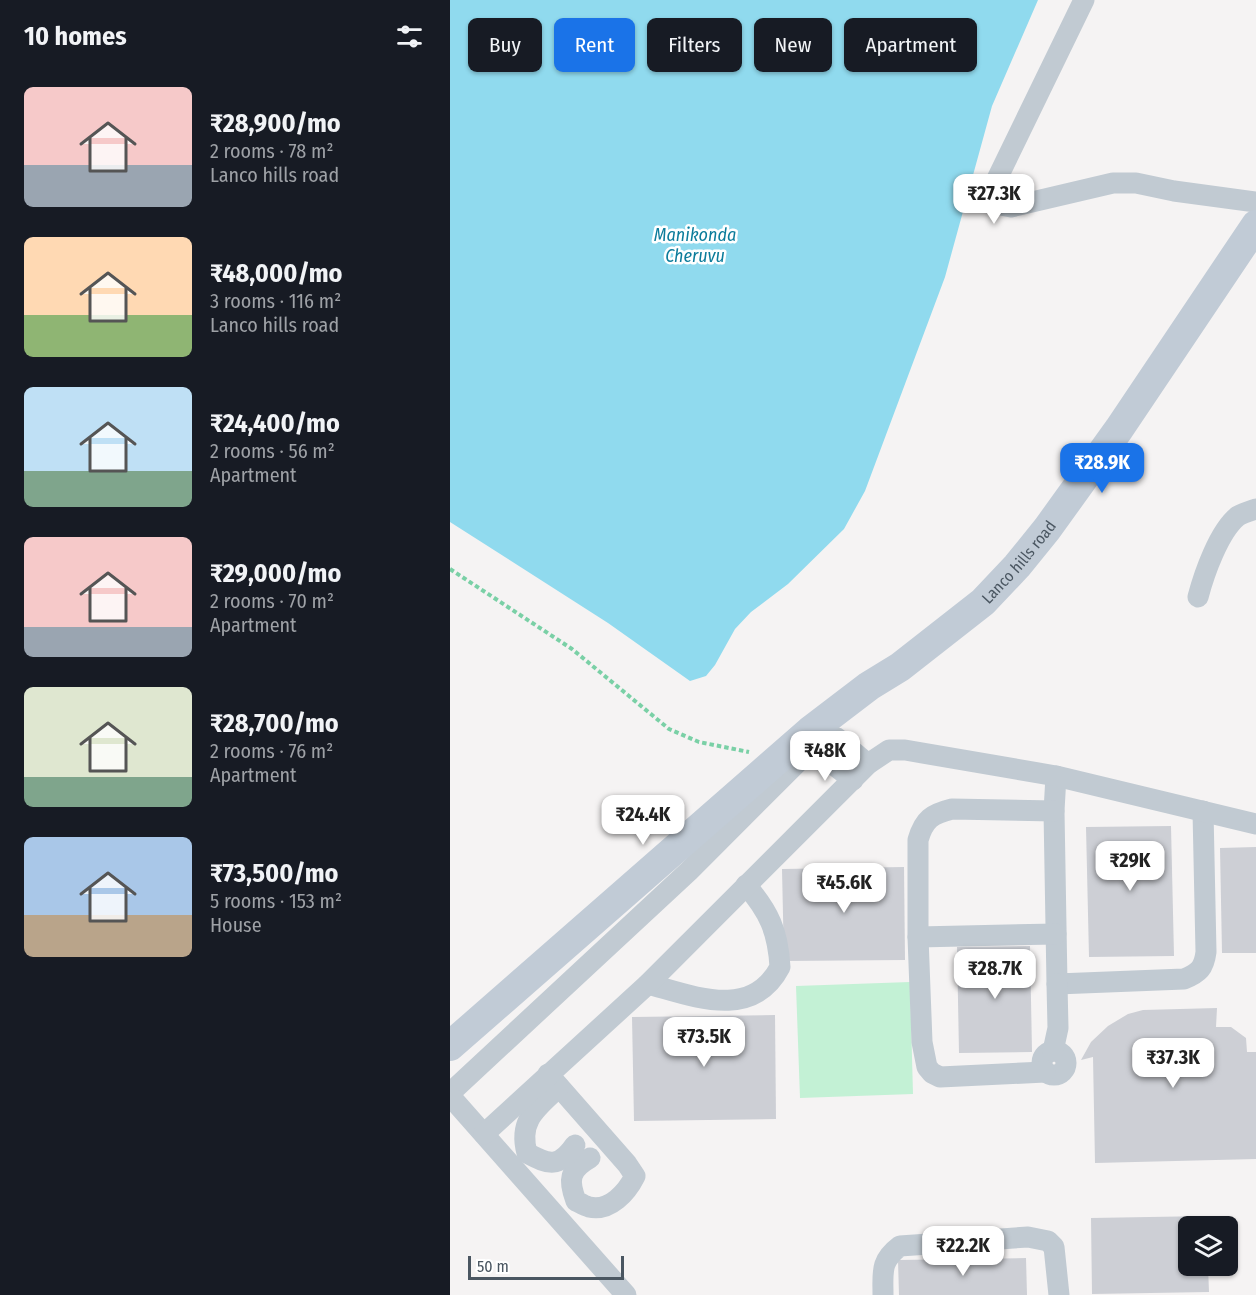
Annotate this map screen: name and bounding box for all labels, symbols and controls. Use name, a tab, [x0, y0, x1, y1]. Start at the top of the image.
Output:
chip: Buy	[468, 18, 542, 72]
chip: Rent	[554, 18, 635, 72]
chip: Filters	[647, 18, 742, 72]
chip: New	[754, 18, 832, 72]
chip: Apartment	[844, 18, 977, 72]
icon: filters	[393, 20, 426, 53]
text: 10 homes	[24, 21, 127, 52]
text: ₹28,900/mo	[210, 108, 341, 139]
icon: home	[72, 111, 144, 183]
text: 2 rooms · 78 m²	[210, 139, 333, 163]
text: Lanco hills road	[210, 163, 339, 187]
pin: ₹27.3K	[945, 174, 1043, 225]
text: ₹27.3K	[967, 181, 1021, 205]
water label: Manikonda Cheruvu	[654, 224, 736, 267]
text: ₹48,000/mo	[210, 258, 343, 289]
icon: home	[72, 261, 144, 333]
text: 3 rooms · 116 m²	[210, 289, 341, 313]
text: Lanco hills road	[210, 313, 339, 337]
text: ₹24,400/mo	[210, 408, 340, 439]
icon: home	[72, 411, 144, 483]
text: 2 rooms · 56 m²	[210, 439, 335, 463]
pin: ₹28.9K	[1053, 443, 1151, 494]
text: ₹28.9K	[1074, 450, 1130, 474]
text: Apartment	[210, 463, 297, 487]
street label: Lanco hills road	[978, 517, 1060, 607]
text: ₹29,000/mo	[210, 558, 341, 589]
icon: home	[72, 561, 144, 633]
text: 2 rooms · 70 m²	[210, 589, 334, 613]
text: Apartment	[210, 613, 297, 637]
text: ₹28,700/mo	[210, 708, 339, 739]
icon: home	[72, 711, 144, 783]
pin: ₹48K	[789, 731, 861, 782]
text: ₹48K	[804, 738, 846, 762]
text: 2 rooms · 76 m²	[210, 739, 333, 763]
text: Apartment	[210, 763, 297, 787]
pin: ₹24.4K	[594, 795, 692, 846]
text: ₹24.4K	[616, 802, 670, 826]
pin: ₹29K	[1094, 841, 1166, 892]
text: ₹29K	[1110, 848, 1150, 872]
text: ₹73,500/mo	[210, 858, 338, 889]
icon: home	[72, 861, 144, 933]
pin: ₹45.6K	[795, 863, 893, 914]
text: ₹45.6K	[816, 870, 872, 894]
text: 5 rooms · 153 m²	[210, 889, 342, 913]
text: House	[210, 913, 262, 937]
pin: ₹28.7K	[946, 949, 1044, 1000]
text: ₹28.7K	[968, 956, 1022, 980]
pin: ₹73.5K	[655, 1017, 753, 1068]
text: ₹73.5K	[677, 1024, 731, 1048]
pin: ₹37.3K	[1124, 1038, 1222, 1089]
text: ₹37.3K	[1146, 1045, 1200, 1069]
map controls	[1178, 1216, 1238, 1276]
button: layers	[1178, 1216, 1238, 1276]
pin: ₹22.2K	[914, 1226, 1012, 1277]
text: ₹22.2K	[936, 1233, 990, 1257]
scale bar	[468, 1253, 624, 1280]
text: 50 m	[477, 1257, 509, 1276]

